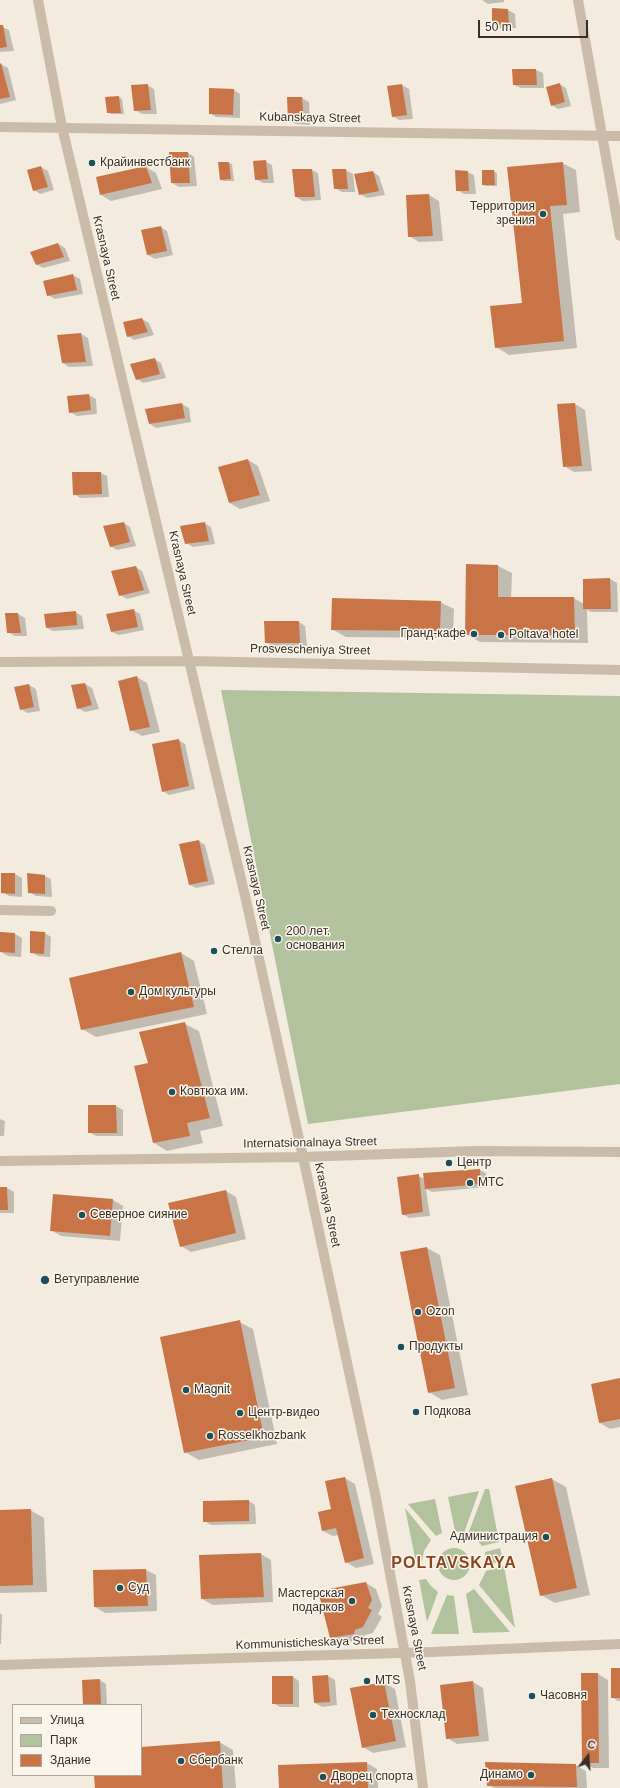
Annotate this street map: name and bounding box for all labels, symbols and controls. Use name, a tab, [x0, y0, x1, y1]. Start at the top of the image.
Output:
scale bar	[480, 12, 590, 38]
text: 50 m	[485, 20, 512, 34]
street label: Kubanskaya Street	[259, 110, 361, 126]
place label: Крайинвестбанк	[100, 156, 190, 170]
marker: Крайинвестбанк	[87, 158, 97, 168]
place label: Территория зрения	[470, 200, 535, 228]
marker: Территория зрения	[538, 209, 548, 219]
street label: Krasnaya Street	[89, 214, 123, 302]
street label: Krasnaya Street	[165, 529, 199, 617]
place label: Гранд-кафе	[400, 627, 466, 641]
place label: Poltava hotel	[509, 628, 578, 642]
marker: Гранд-кафе	[469, 629, 479, 639]
marker: Poltava hotel	[496, 630, 506, 640]
street label: Prosvescheniya Street	[250, 642, 370, 658]
street label: Krasnaya Street	[239, 844, 273, 932]
place label: 200 лет. основания	[286, 925, 345, 953]
marker: 200 лет. основания	[273, 934, 283, 944]
place label: Стелла	[222, 944, 263, 958]
marker: Стелла	[209, 946, 219, 956]
place label: Дом культуры	[139, 985, 216, 999]
marker: Дом культуры	[126, 987, 136, 997]
place label: Ковтюха им.	[180, 1085, 248, 1099]
marker: Ковтюха им.	[167, 1087, 177, 1097]
street label: Internatsionalnaya Street	[243, 1135, 377, 1151]
place label: Центр	[457, 1156, 491, 1170]
marker: Центр	[444, 1158, 454, 1168]
street label: Krasnaya Street	[311, 1161, 343, 1249]
place label: МТС	[478, 1176, 504, 1190]
marker: МТС	[465, 1178, 475, 1188]
place label: Северное сияние	[90, 1208, 187, 1222]
marker: Северное сияние	[77, 1210, 87, 1220]
place label: Ветуправление	[54, 1273, 140, 1287]
marker: Ветуправление	[39, 1274, 51, 1286]
place label: Ozon	[426, 1305, 455, 1319]
marker: Ozon	[413, 1307, 423, 1317]
place label: Продукты	[409, 1340, 463, 1354]
marker: Продукты	[396, 1342, 406, 1352]
place label: Magnit	[194, 1383, 230, 1397]
marker: Magnit	[181, 1385, 191, 1395]
place label: Подкова	[424, 1405, 471, 1419]
place label: Центр-видео	[248, 1406, 320, 1420]
marker: Подкова	[411, 1407, 421, 1417]
marker: Центр-видео	[235, 1408, 245, 1418]
place label: Rosselkhozbank	[218, 1429, 306, 1443]
marker: Rosselkhozbank	[205, 1431, 215, 1441]
place label: Администрация	[450, 1530, 538, 1544]
marker: Администрация	[541, 1532, 551, 1542]
district label: POLTAVSKAYA	[391, 1554, 517, 1574]
place label: Суд	[128, 1581, 149, 1595]
marker: Суд	[115, 1583, 125, 1593]
street label: Krasnaya Street	[399, 1584, 429, 1672]
place label: Мастерская подарков	[278, 1587, 344, 1615]
marker: Мастерская подарков	[347, 1596, 357, 1606]
street label: Kommunisticheskaya Street	[235, 1633, 385, 1653]
place label: MTS	[375, 1674, 400, 1688]
marker: MTS	[362, 1676, 372, 1686]
place label: Часовня	[540, 1689, 587, 1703]
marker: Часовня	[527, 1691, 537, 1701]
legend	[12, 1704, 142, 1776]
place label: Техносклад	[381, 1708, 445, 1722]
marker: Техносклад	[368, 1710, 378, 1720]
text: Улица	[50, 1713, 84, 1727]
text: Парк	[50, 1733, 77, 1747]
north arrow	[568, 1736, 608, 1776]
text: С	[586, 1738, 597, 1751]
text: Здание	[50, 1753, 91, 1767]
place label: Сбербанк	[189, 1754, 243, 1768]
marker: Сбербанк	[176, 1756, 186, 1766]
place label: Динамо	[480, 1768, 523, 1782]
place label: Дворец спорта	[331, 1770, 413, 1784]
marker: Динамо	[526, 1770, 536, 1780]
marker: Дворец спорта	[318, 1772, 328, 1782]

